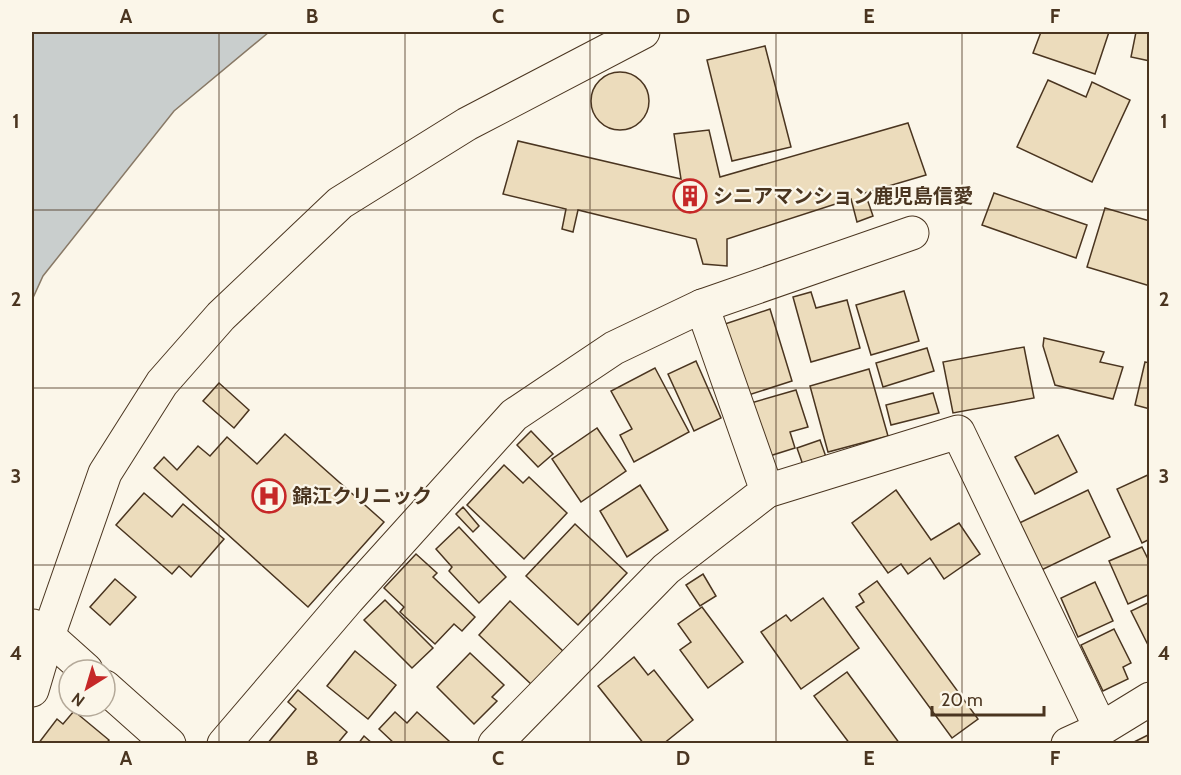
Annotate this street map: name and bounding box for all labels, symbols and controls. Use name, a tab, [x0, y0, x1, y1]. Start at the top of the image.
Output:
text: A	[120, 4, 133, 28]
text: B	[306, 4, 318, 28]
text: C	[492, 4, 504, 28]
text: D	[676, 4, 690, 28]
text: E	[863, 4, 875, 28]
text: F	[1050, 4, 1061, 28]
text: 1	[12, 109, 20, 133]
text: 1	[1160, 109, 1168, 133]
building icon: シニアマンション鹿児島信愛	[672, 178, 708, 214]
place label: シニアマンション鹿児島信愛	[713, 184, 973, 208]
text: 2	[11, 287, 21, 311]
text: 2	[1159, 287, 1169, 311]
text: 3	[11, 464, 21, 488]
text: 3	[1159, 464, 1169, 488]
hospital icon: 錦江クリニック	[251, 478, 287, 514]
place label: 錦江クリニック	[292, 484, 432, 508]
text: 4	[10, 641, 22, 665]
text: 4	[1158, 641, 1170, 665]
north arrow	[57, 658, 117, 718]
scale bar	[932, 679, 1044, 717]
text: N	[68, 689, 89, 711]
text: 20 m	[941, 689, 983, 711]
text: A	[120, 746, 133, 770]
text: B	[306, 746, 318, 770]
text: C	[492, 746, 504, 770]
text: D	[676, 746, 690, 770]
text: E	[863, 746, 875, 770]
text: F	[1050, 746, 1061, 770]

